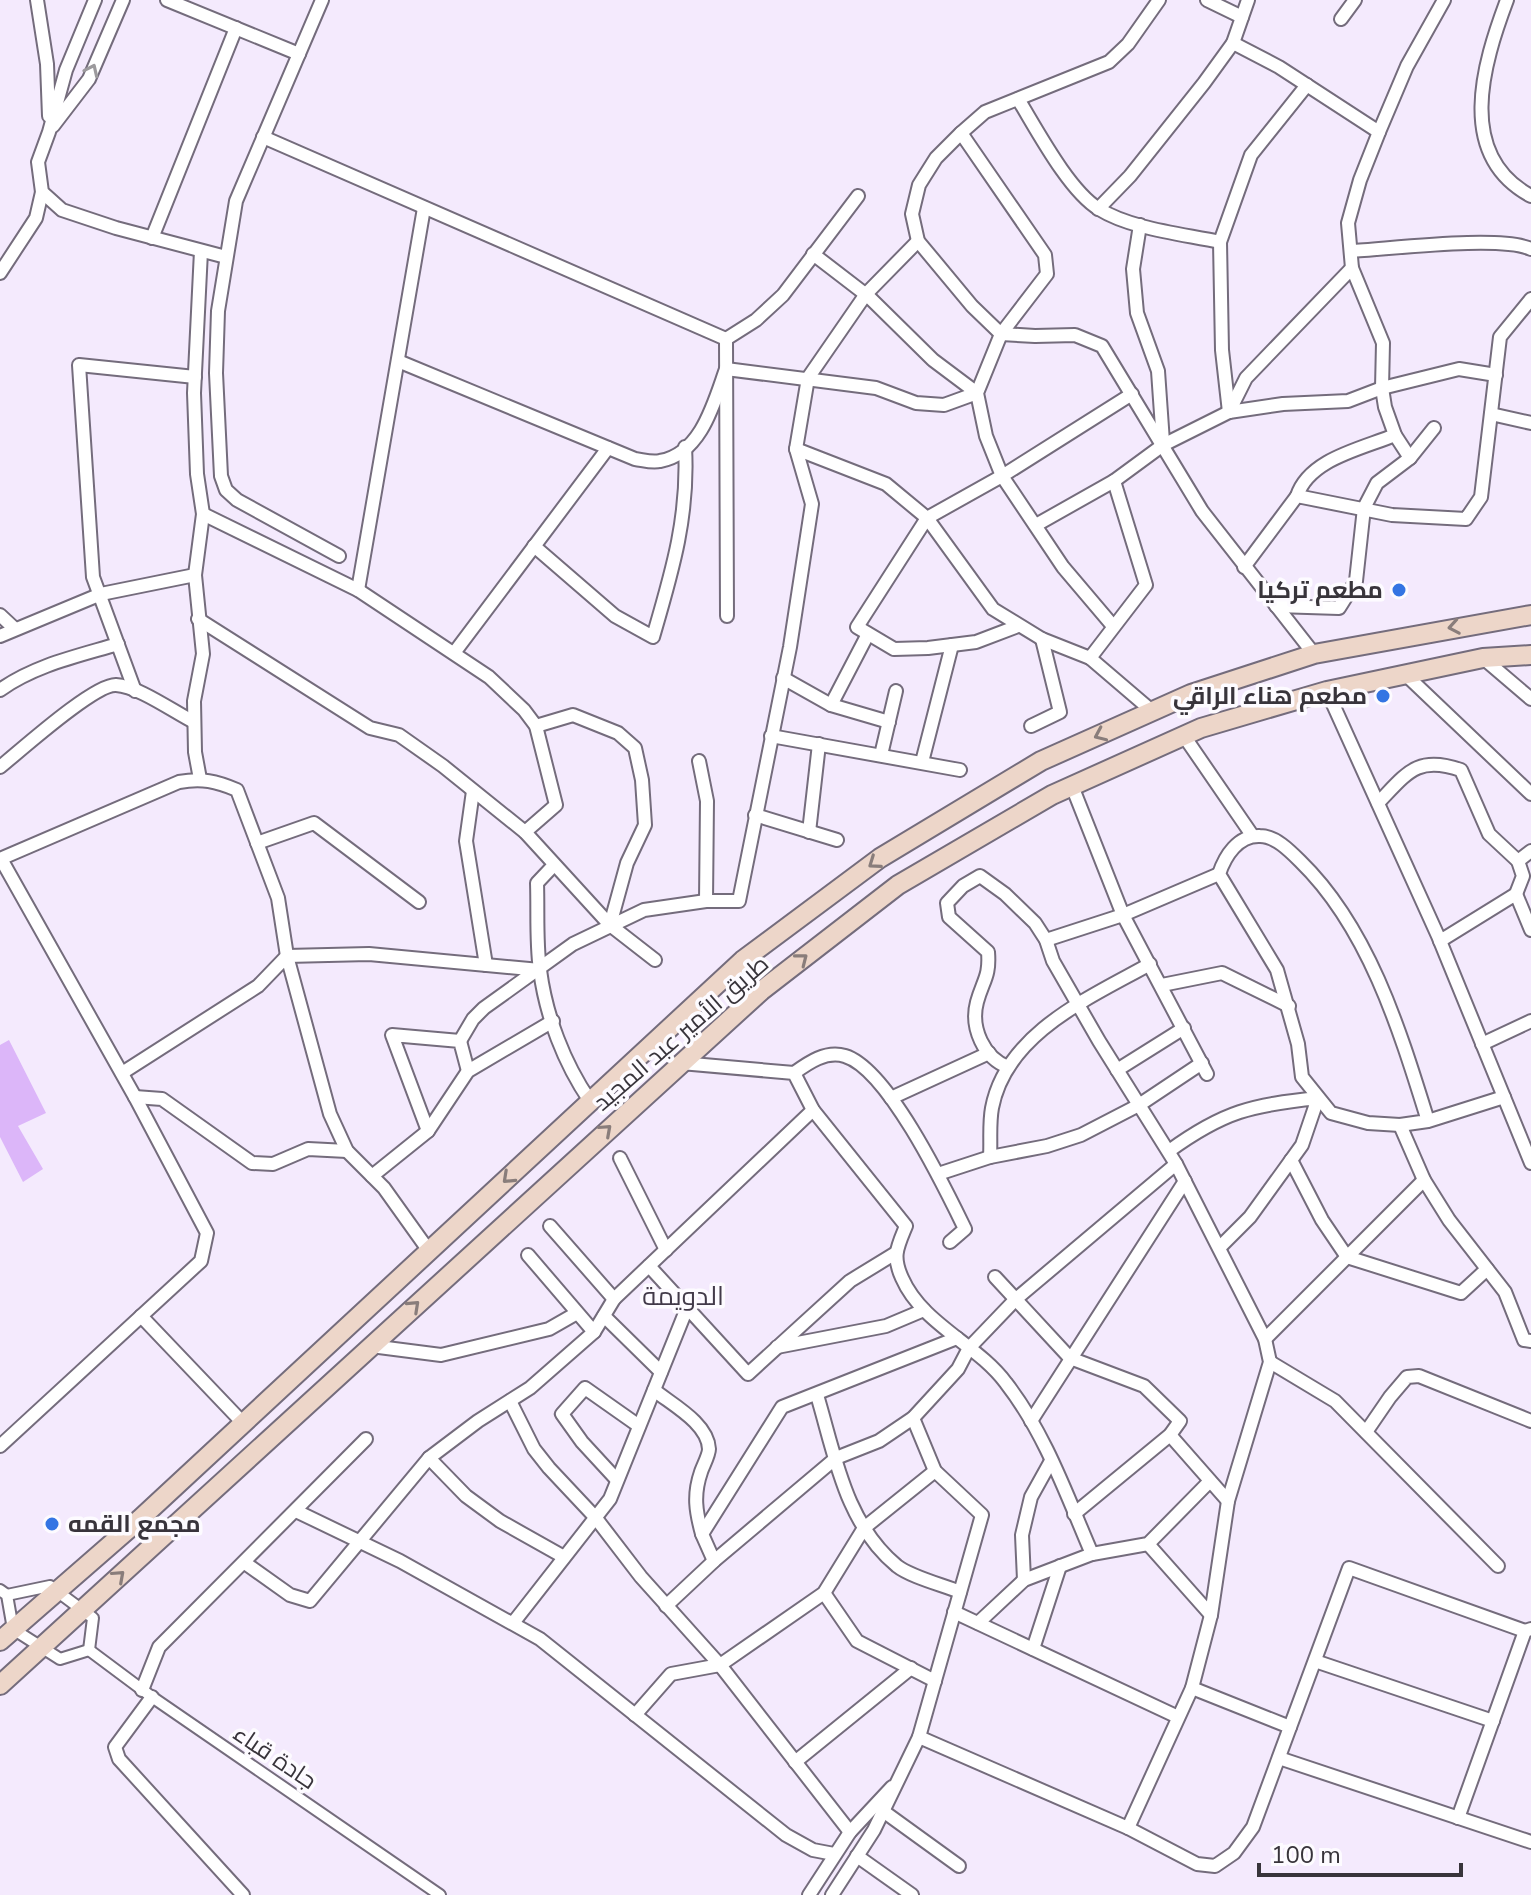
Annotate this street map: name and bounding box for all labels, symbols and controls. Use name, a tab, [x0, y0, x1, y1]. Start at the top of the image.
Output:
one-way arrow	[82, 63, 98, 78]
place label: مطعم تركيا	[1257, 574, 1383, 606]
marker: مطعم تركيا	[1390, 581, 1408, 599]
one-way arrow	[1447, 617, 1461, 634]
place label: مطعم هناء الراقي	[1173, 680, 1367, 715]
marker: مطعم هناء الراقي	[1374, 687, 1392, 705]
one-way arrow	[1093, 725, 1108, 741]
one-way arrow	[868, 853, 882, 868]
street label: طريق الأمير عبد المجيد	[586, 948, 776, 1118]
one-way arrow	[793, 955, 808, 969]
one-way arrow	[597, 1126, 612, 1140]
one-way arrow	[502, 1168, 517, 1182]
district label: الدويمة	[642, 1279, 724, 1314]
one-way arrow	[405, 1301, 420, 1315]
place label: مجمع القمه	[68, 1508, 201, 1540]
marker: مجمع القمه	[43, 1515, 61, 1533]
one-way arrow	[110, 1570, 124, 1585]
street label: جادة قباء	[227, 1717, 323, 1797]
scale bar	[1259, 1827, 1461, 1877]
text: 100 m	[1271, 1839, 1341, 1871]

